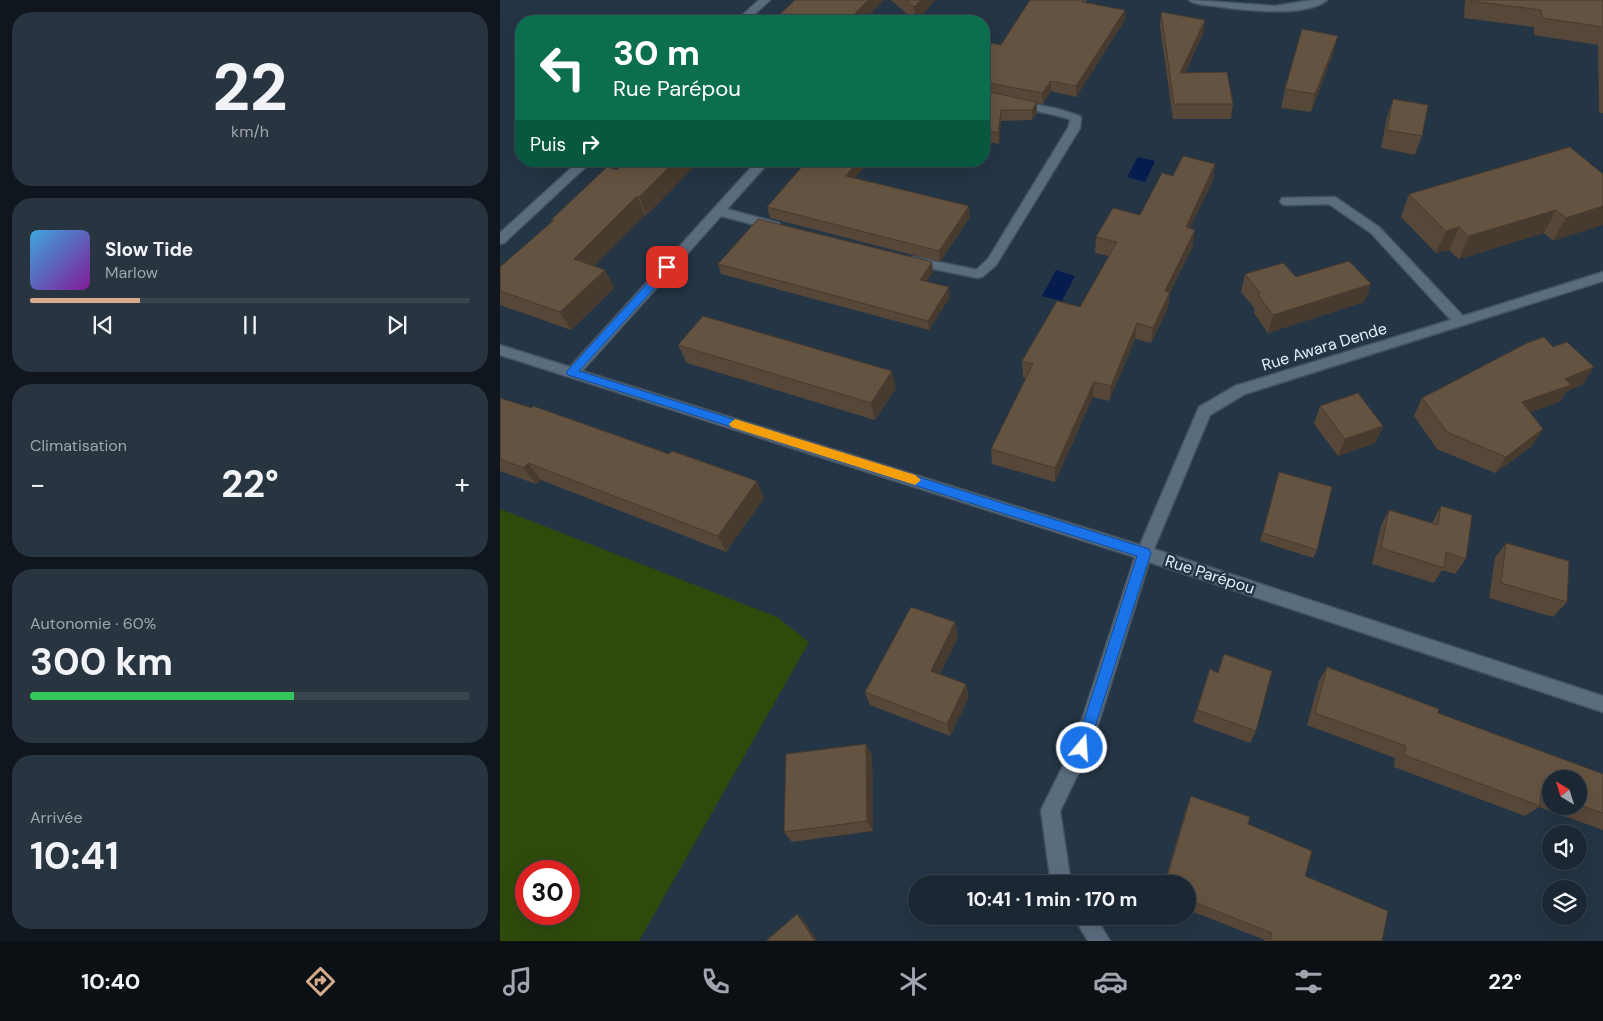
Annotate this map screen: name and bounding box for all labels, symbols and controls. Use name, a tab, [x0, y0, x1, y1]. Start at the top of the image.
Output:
text: 30 m	[613, 30, 700, 76]
icon: left	[530, 35, 595, 100]
text: 22	[212, 46, 288, 130]
text: Rue Parépou	[613, 74, 741, 103]
text: km/h	[231, 121, 269, 142]
icon: right	[576, 130, 604, 158]
text: Puis	[530, 132, 566, 157]
text: Slow Tide	[105, 237, 193, 262]
pin	[646, 246, 688, 288]
icon: arrive	[653, 253, 681, 281]
text: Marlow	[105, 262, 158, 283]
icon: previous	[89, 311, 117, 339]
icon: pause	[236, 311, 264, 339]
icon: next	[383, 311, 411, 339]
street label: Rue Awara Dende	[1259, 317, 1389, 376]
text: Climatisation	[30, 435, 127, 456]
text: 22°	[221, 459, 279, 509]
text: −	[30, 466, 45, 503]
text: +	[455, 466, 470, 503]
street label: Rue Parépou	[1162, 550, 1257, 599]
text: Autonomie · 60%	[30, 613, 156, 634]
text: 300 km	[30, 637, 173, 687]
position arrow	[1055, 721, 1107, 773]
north arrow	[1542, 770, 1588, 815]
map controls	[1542, 770, 1587, 925]
text: Arrivée	[30, 807, 83, 828]
button: sound	[1542, 825, 1587, 870]
text: 10:41	[30, 831, 119, 881]
speed limit sign: 30	[515, 860, 580, 925]
button: layers	[1542, 880, 1587, 925]
text: 10:41 · 1 min · 170 m	[967, 887, 1137, 912]
icon: directions	[303, 964, 338, 999]
icon: music	[500, 964, 535, 999]
icon: phone	[698, 964, 733, 999]
icon: climate	[896, 964, 931, 999]
icon: car	[1093, 964, 1128, 999]
icon: filters	[1291, 964, 1326, 999]
text: 10:40	[81, 967, 140, 996]
text: 22°	[1488, 967, 1522, 996]

